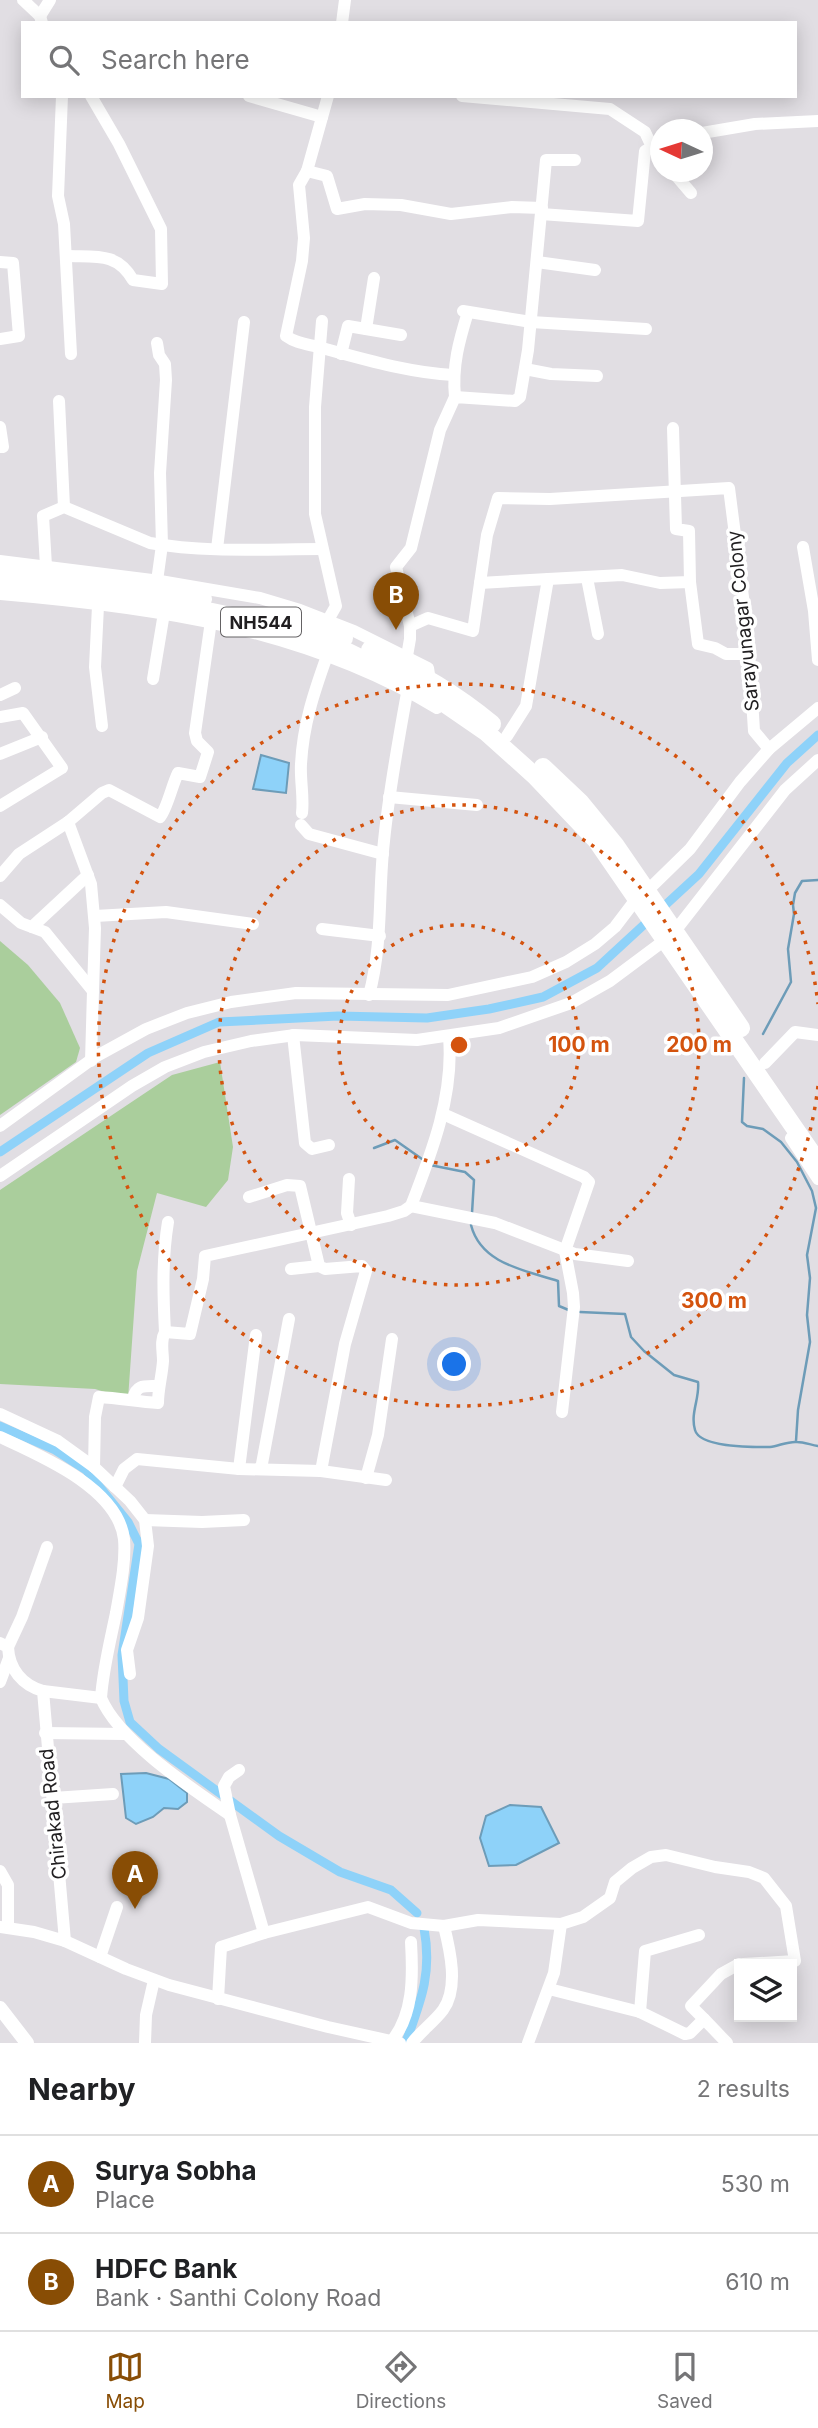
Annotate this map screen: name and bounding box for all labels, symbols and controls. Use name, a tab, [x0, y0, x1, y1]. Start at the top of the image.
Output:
search box	[21, 21, 797, 98]
icon: search	[45, 41, 83, 79]
text: Search here	[101, 44, 250, 75]
north arrow	[650, 119, 713, 182]
street label: Sarayunagar Colony	[722, 529, 764, 713]
pin: B	[373, 572, 419, 630]
road number: NH544	[221, 608, 301, 636]
text: 100 m	[548, 1032, 610, 1057]
text: 200 m	[666, 1032, 732, 1057]
centre of rings	[447, 1033, 471, 1057]
text: 300 m	[681, 1288, 747, 1313]
your location	[437, 1347, 471, 1381]
street label: Chirakad Road	[35, 1747, 71, 1881]
pin: A	[112, 1851, 158, 1909]
map controls	[734, 1959, 797, 2022]
button: layers	[734, 1959, 797, 2022]
text: Nearby	[28, 2071, 136, 2107]
text: 2 results	[697, 2075, 790, 2103]
text: Surya Sobha	[95, 2155, 257, 2186]
text: A	[42, 2170, 60, 2198]
text: 530 m	[721, 2170, 790, 2198]
text: Place	[95, 2186, 155, 2214]
text: HDFC Bank	[95, 2253, 237, 2284]
text: B	[43, 2268, 59, 2296]
text: 610 m	[725, 2268, 790, 2296]
text: Bank · Santhi Colony Road	[95, 2284, 381, 2312]
tab: Map	[105, 2348, 145, 2413]
tab: Directions	[356, 2348, 446, 2413]
tab: Saved	[657, 2348, 713, 2413]

